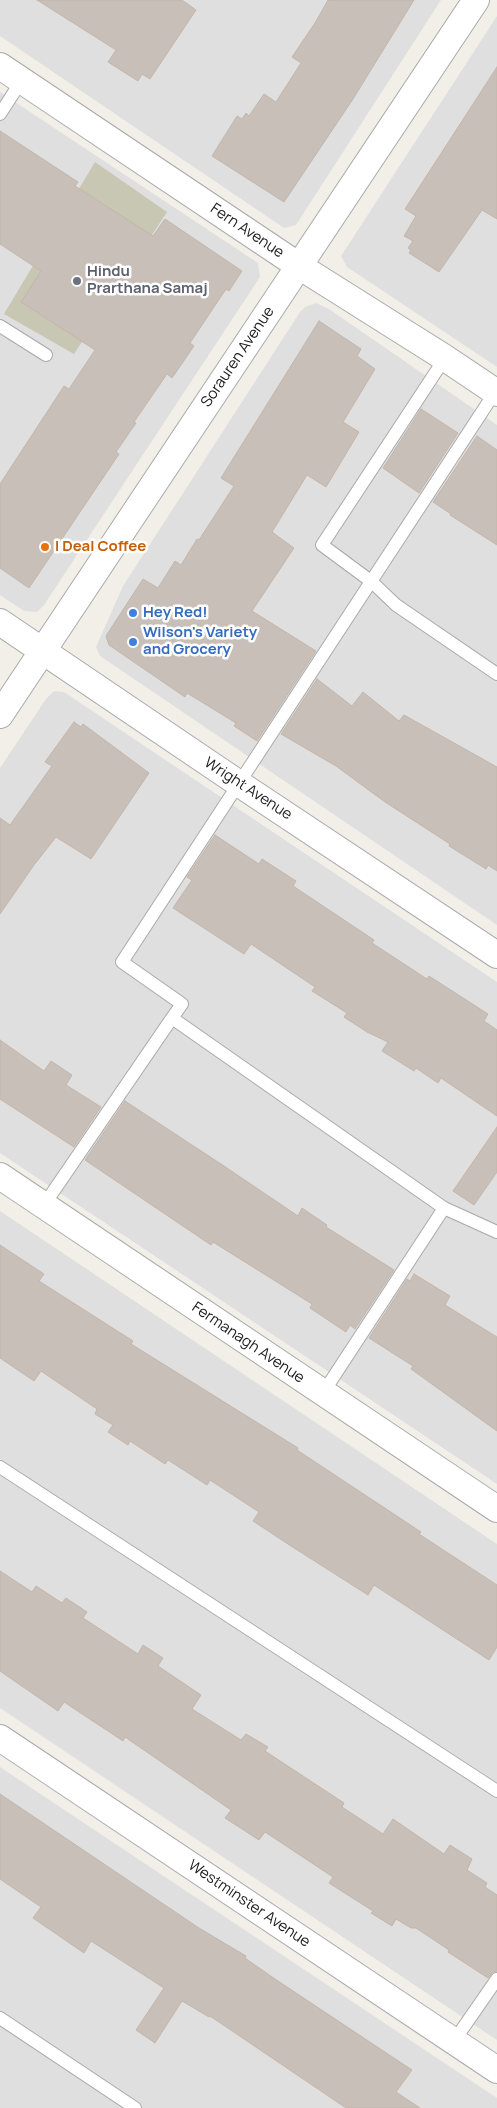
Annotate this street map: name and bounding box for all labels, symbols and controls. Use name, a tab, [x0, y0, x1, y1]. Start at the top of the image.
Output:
street label: Fern Avenue	[207, 200, 287, 262]
place label: Hindu Prarthana Samaj	[87, 263, 207, 298]
marker: Hindu Prarthana Samaj	[71, 275, 83, 287]
street label: Sorauren Avenue	[198, 303, 278, 411]
place label: I Deal Coffee	[55, 538, 146, 556]
marker: I Deal Coffee	[39, 541, 51, 553]
place label: Hey Red!	[143, 604, 208, 622]
marker: Hey Red!	[127, 607, 139, 619]
place label: Wilson's Variety and Grocery	[143, 624, 257, 659]
marker: Wilson's Variety and Grocery	[127, 636, 139, 648]
street label: Wright Avenue	[201, 754, 295, 824]
street label: Fermanagh Avenue	[188, 1299, 308, 1387]
street label: Westminster Avenue	[185, 1857, 313, 1951]

